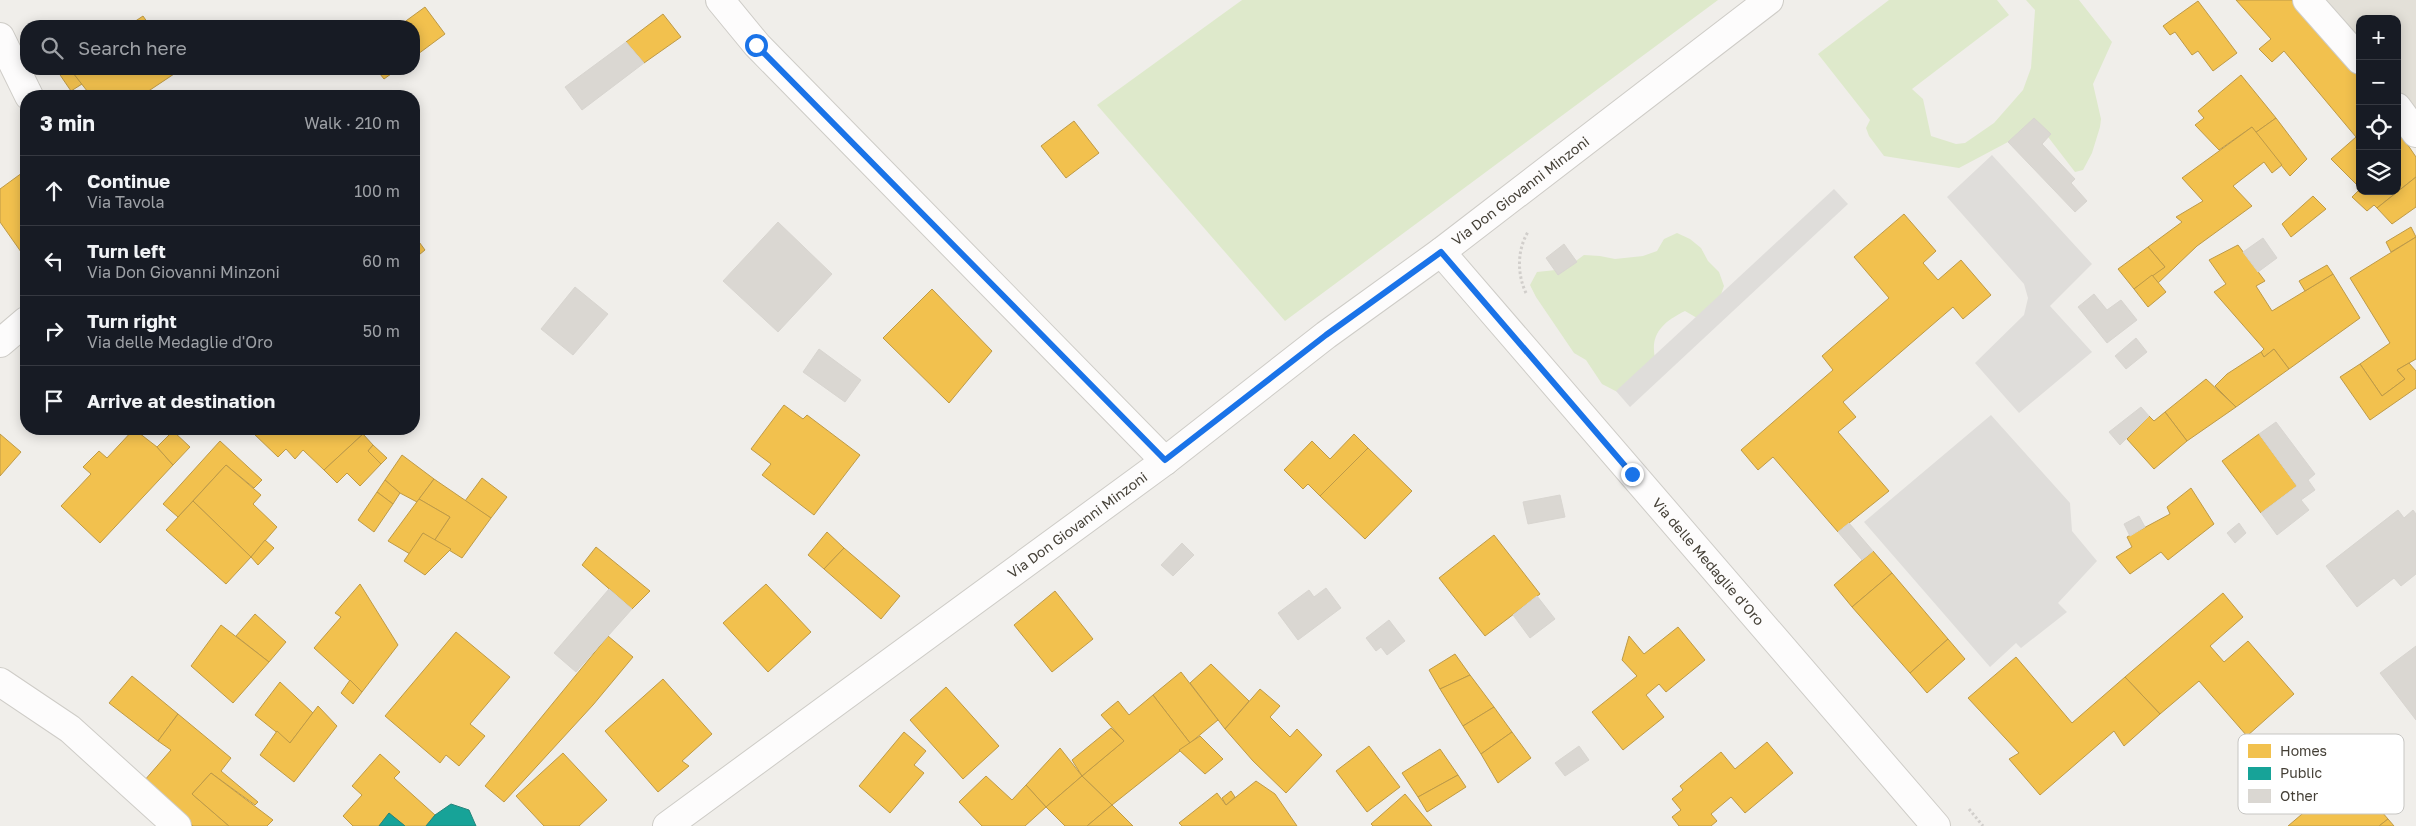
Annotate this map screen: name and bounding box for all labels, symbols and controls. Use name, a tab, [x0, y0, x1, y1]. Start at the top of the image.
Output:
map controls	[2356, 15, 2401, 195]
button: +	[2356, 15, 2401, 60]
search box	[20, 20, 420, 75]
icon: search	[38, 34, 66, 62]
route start	[745, 34, 768, 57]
text: Search here	[78, 36, 187, 59]
button: −	[2356, 60, 2401, 105]
button: locate	[2356, 105, 2401, 150]
text: 3 min	[40, 110, 95, 136]
text: Walk · 210 m	[304, 113, 400, 133]
street label: Via Don Giovanni Minzoni	[1448, 132, 1592, 249]
button: layers	[2356, 150, 2401, 195]
text: Continue	[87, 169, 170, 192]
icon: ahead	[40, 177, 68, 205]
text: 100 m	[354, 181, 400, 201]
text: Via Tavola	[87, 192, 165, 212]
text: Turn left	[87, 239, 166, 262]
icon: left	[40, 247, 68, 275]
text: 60 m	[362, 251, 400, 271]
text: Via Don Giovanni Minzoni	[87, 262, 280, 282]
text: Turn right	[87, 309, 177, 332]
icon: right	[40, 317, 68, 345]
text: 50 m	[363, 321, 400, 341]
text: Via delle Medaglie d'Oro	[87, 332, 273, 352]
icon: arrive	[40, 387, 68, 415]
text: Arrive at destination	[87, 389, 275, 412]
route end	[1621, 463, 1644, 486]
street label: Via Don Giovanni Minzoni	[1004, 468, 1150, 581]
street label: Via delle Medaglie d'Oro	[1649, 494, 1768, 629]
legend	[2238, 734, 2404, 814]
text: Homes	[2280, 742, 2327, 759]
text: Public	[2280, 764, 2322, 781]
text: Other	[2280, 787, 2319, 804]

